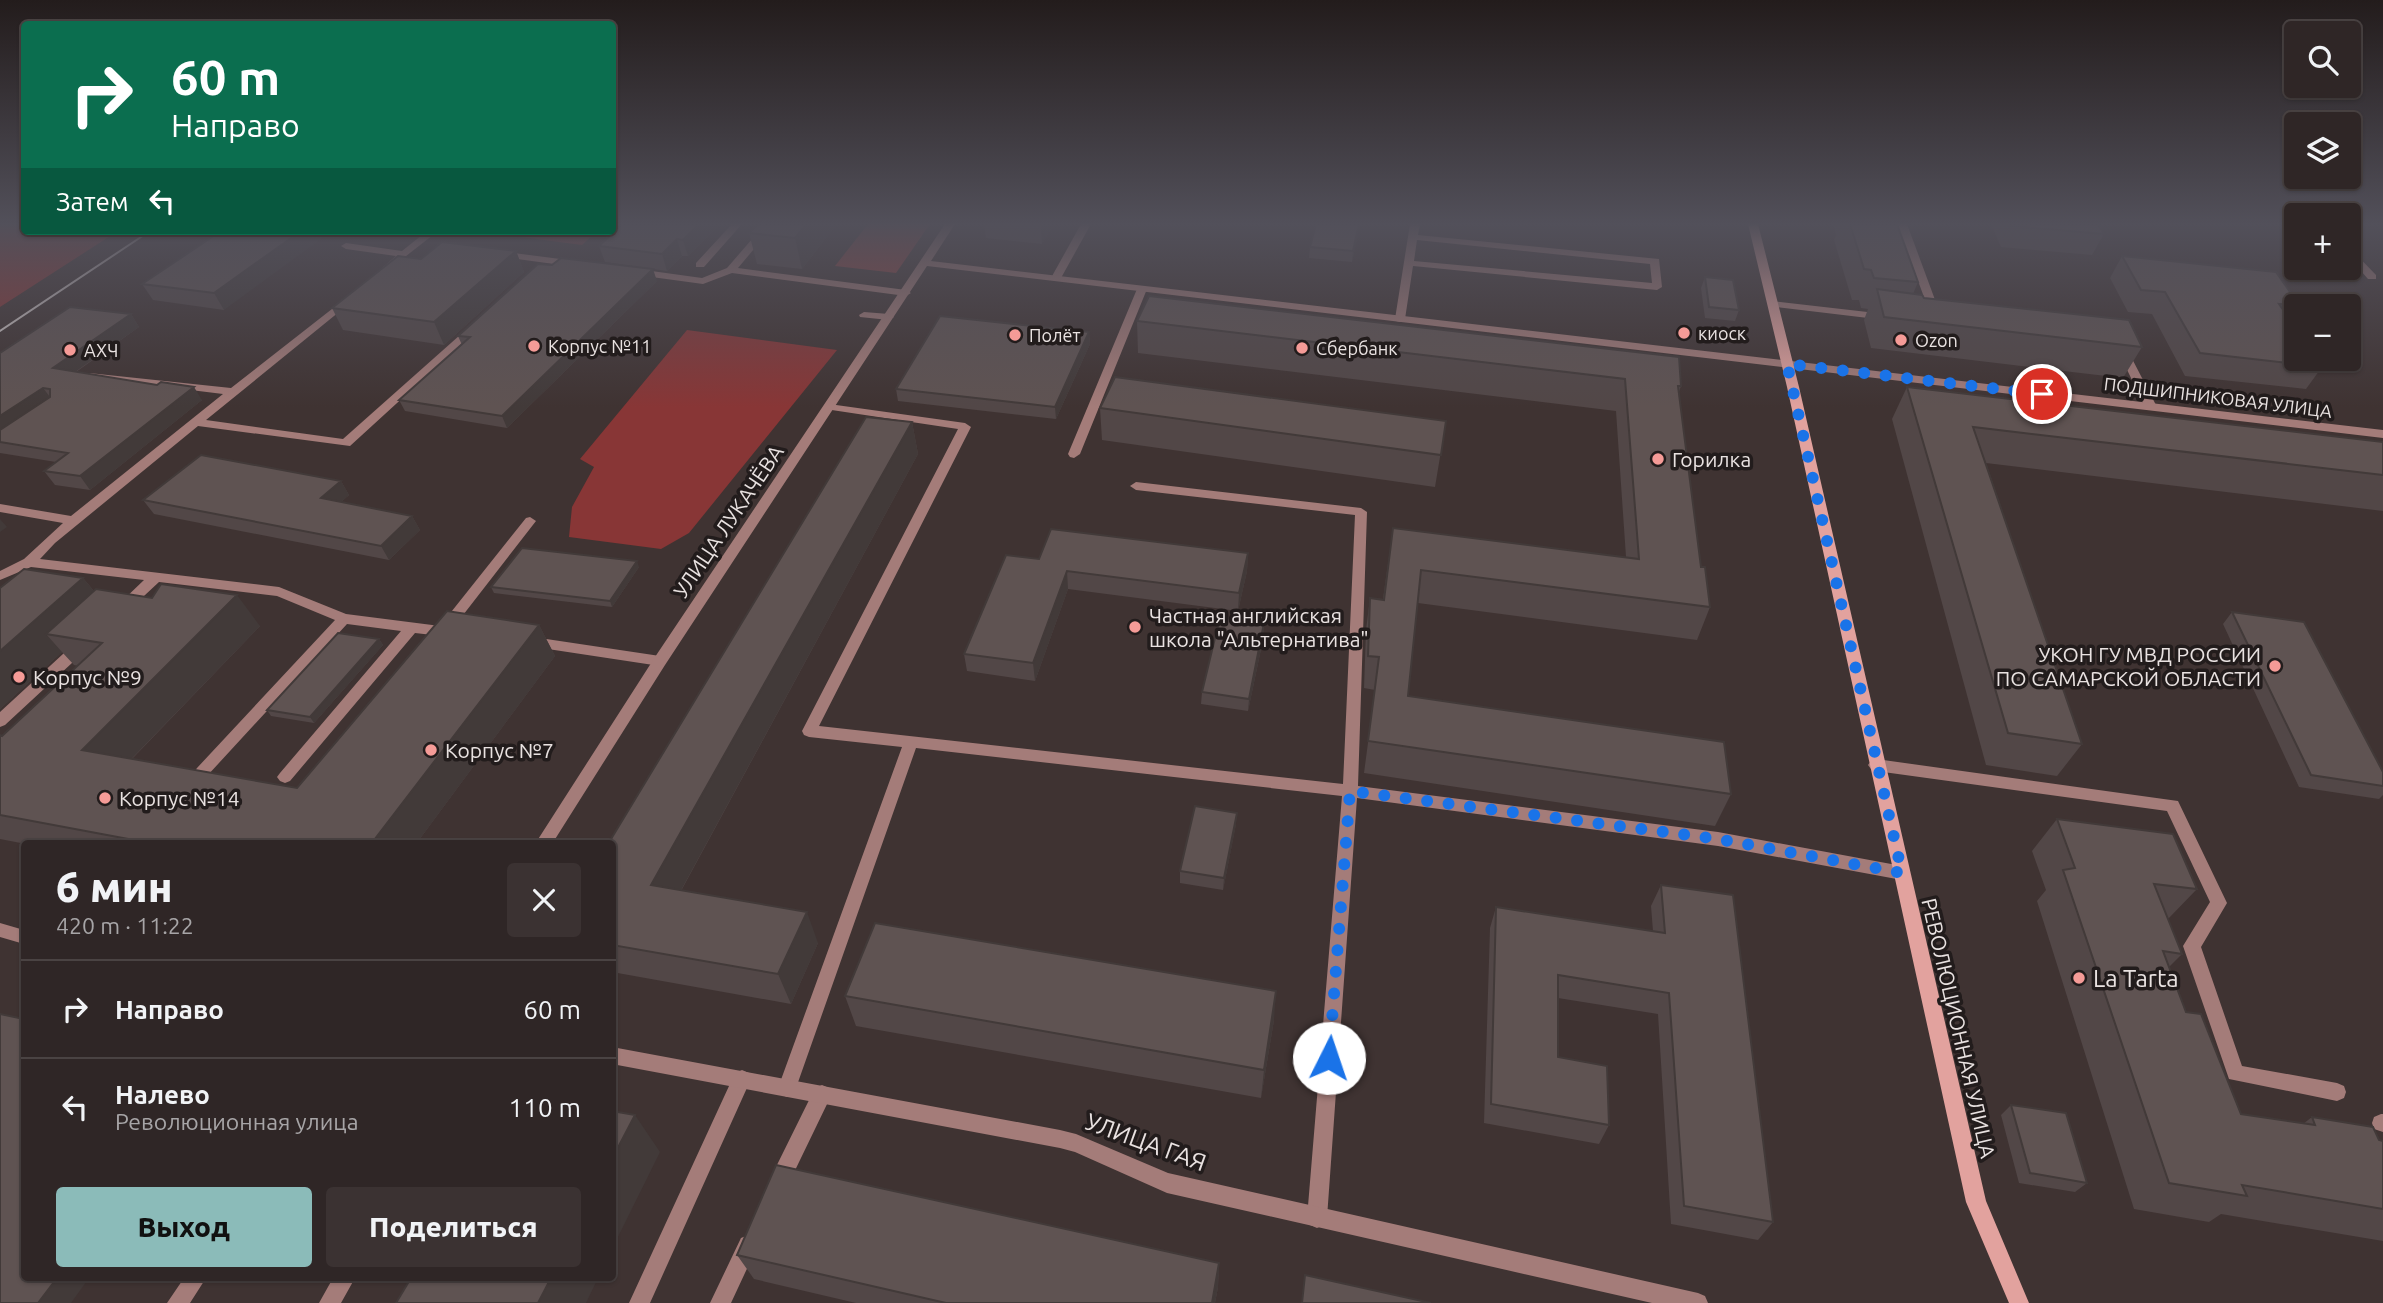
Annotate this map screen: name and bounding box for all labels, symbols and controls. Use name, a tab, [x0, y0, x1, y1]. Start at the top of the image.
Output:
map controls	[2284, 21, 2361, 371]
button: search	[2284, 21, 2361, 98]
icon: right	[56, 49, 147, 140]
text: 60 m	[171, 49, 280, 104]
text: Направо	[171, 107, 300, 143]
button: layers	[2284, 112, 2361, 189]
icon: left	[143, 182, 181, 220]
text: Затем	[56, 187, 129, 216]
button: +	[2284, 203, 2361, 280]
button: −	[2284, 294, 2361, 371]
place label: киоск	[1698, 323, 1746, 343]
place label: Полёт	[1029, 325, 1080, 345]
marker: киоск	[1676, 325, 1692, 341]
marker: Полёт	[1007, 327, 1023, 343]
place label: Ozon	[1915, 330, 1958, 350]
marker: Ozon	[1893, 332, 1909, 348]
place label: Корпус №11	[548, 336, 651, 356]
marker: Корпус №11	[526, 338, 542, 354]
place label: Сбербанк	[1316, 338, 1398, 358]
place label: АХЧ	[84, 340, 118, 360]
marker: Сбербанк	[1294, 340, 1310, 356]
marker: АХЧ	[62, 342, 78, 358]
pin	[2012, 364, 2072, 424]
street label: ПОДШИПНИКОВАЯ УЛИЦА	[2103, 373, 2333, 421]
icon: arrive	[2023, 375, 2061, 413]
street label: УЛИЦА ЛУКАЧЁВА	[668, 440, 788, 602]
place label: Горилка	[1672, 447, 1751, 471]
marker: Горилка	[1650, 451, 1666, 467]
place label: Частная английская школа "Альтернатива"	[1149, 603, 1369, 651]
marker: Частная английская школа "Альтернатива"	[1127, 619, 1143, 635]
place label: УКОН ГУ МВД РОССИИ ПО САМАРСКОЙ ОБЛАСТИ	[1996, 642, 2261, 690]
marker: УКОН ГУ МВД РОССИИ ПО САМАРСКОЙ ОБЛАСТИ	[2267, 658, 2283, 674]
place label: Корпус №9	[33, 665, 142, 689]
marker: Корпус №9	[11, 669, 27, 685]
place label: Корпус №7	[445, 738, 554, 762]
marker: Корпус №7	[423, 742, 439, 758]
place label: Корпус №14	[119, 786, 240, 810]
marker: Корпус №14	[97, 790, 113, 806]
text: 6 мин	[56, 863, 173, 910]
button: close	[507, 863, 581, 937]
street label: РЕВОЛЮЦИОННАЯ УЛИЦА	[1917, 896, 2001, 1161]
text: 420 m · 11:22	[56, 913, 194, 938]
place label: La Tarta	[2093, 965, 2179, 992]
marker: La Tarta	[2071, 970, 2087, 986]
icon: right	[56, 990, 94, 1028]
text: Направо	[115, 995, 224, 1024]
text: 60 m	[523, 995, 581, 1024]
position arrow	[1292, 1021, 1366, 1095]
text: Налево	[115, 1080, 210, 1109]
icon: left	[56, 1088, 94, 1126]
text: 110 m	[509, 1093, 581, 1122]
street label: УЛИЦА ГАЯ	[1082, 1108, 1210, 1176]
text: Революционная улица	[115, 1109, 359, 1134]
button: Выход	[56, 1187, 312, 1267]
button: Поделиться	[326, 1187, 581, 1267]

